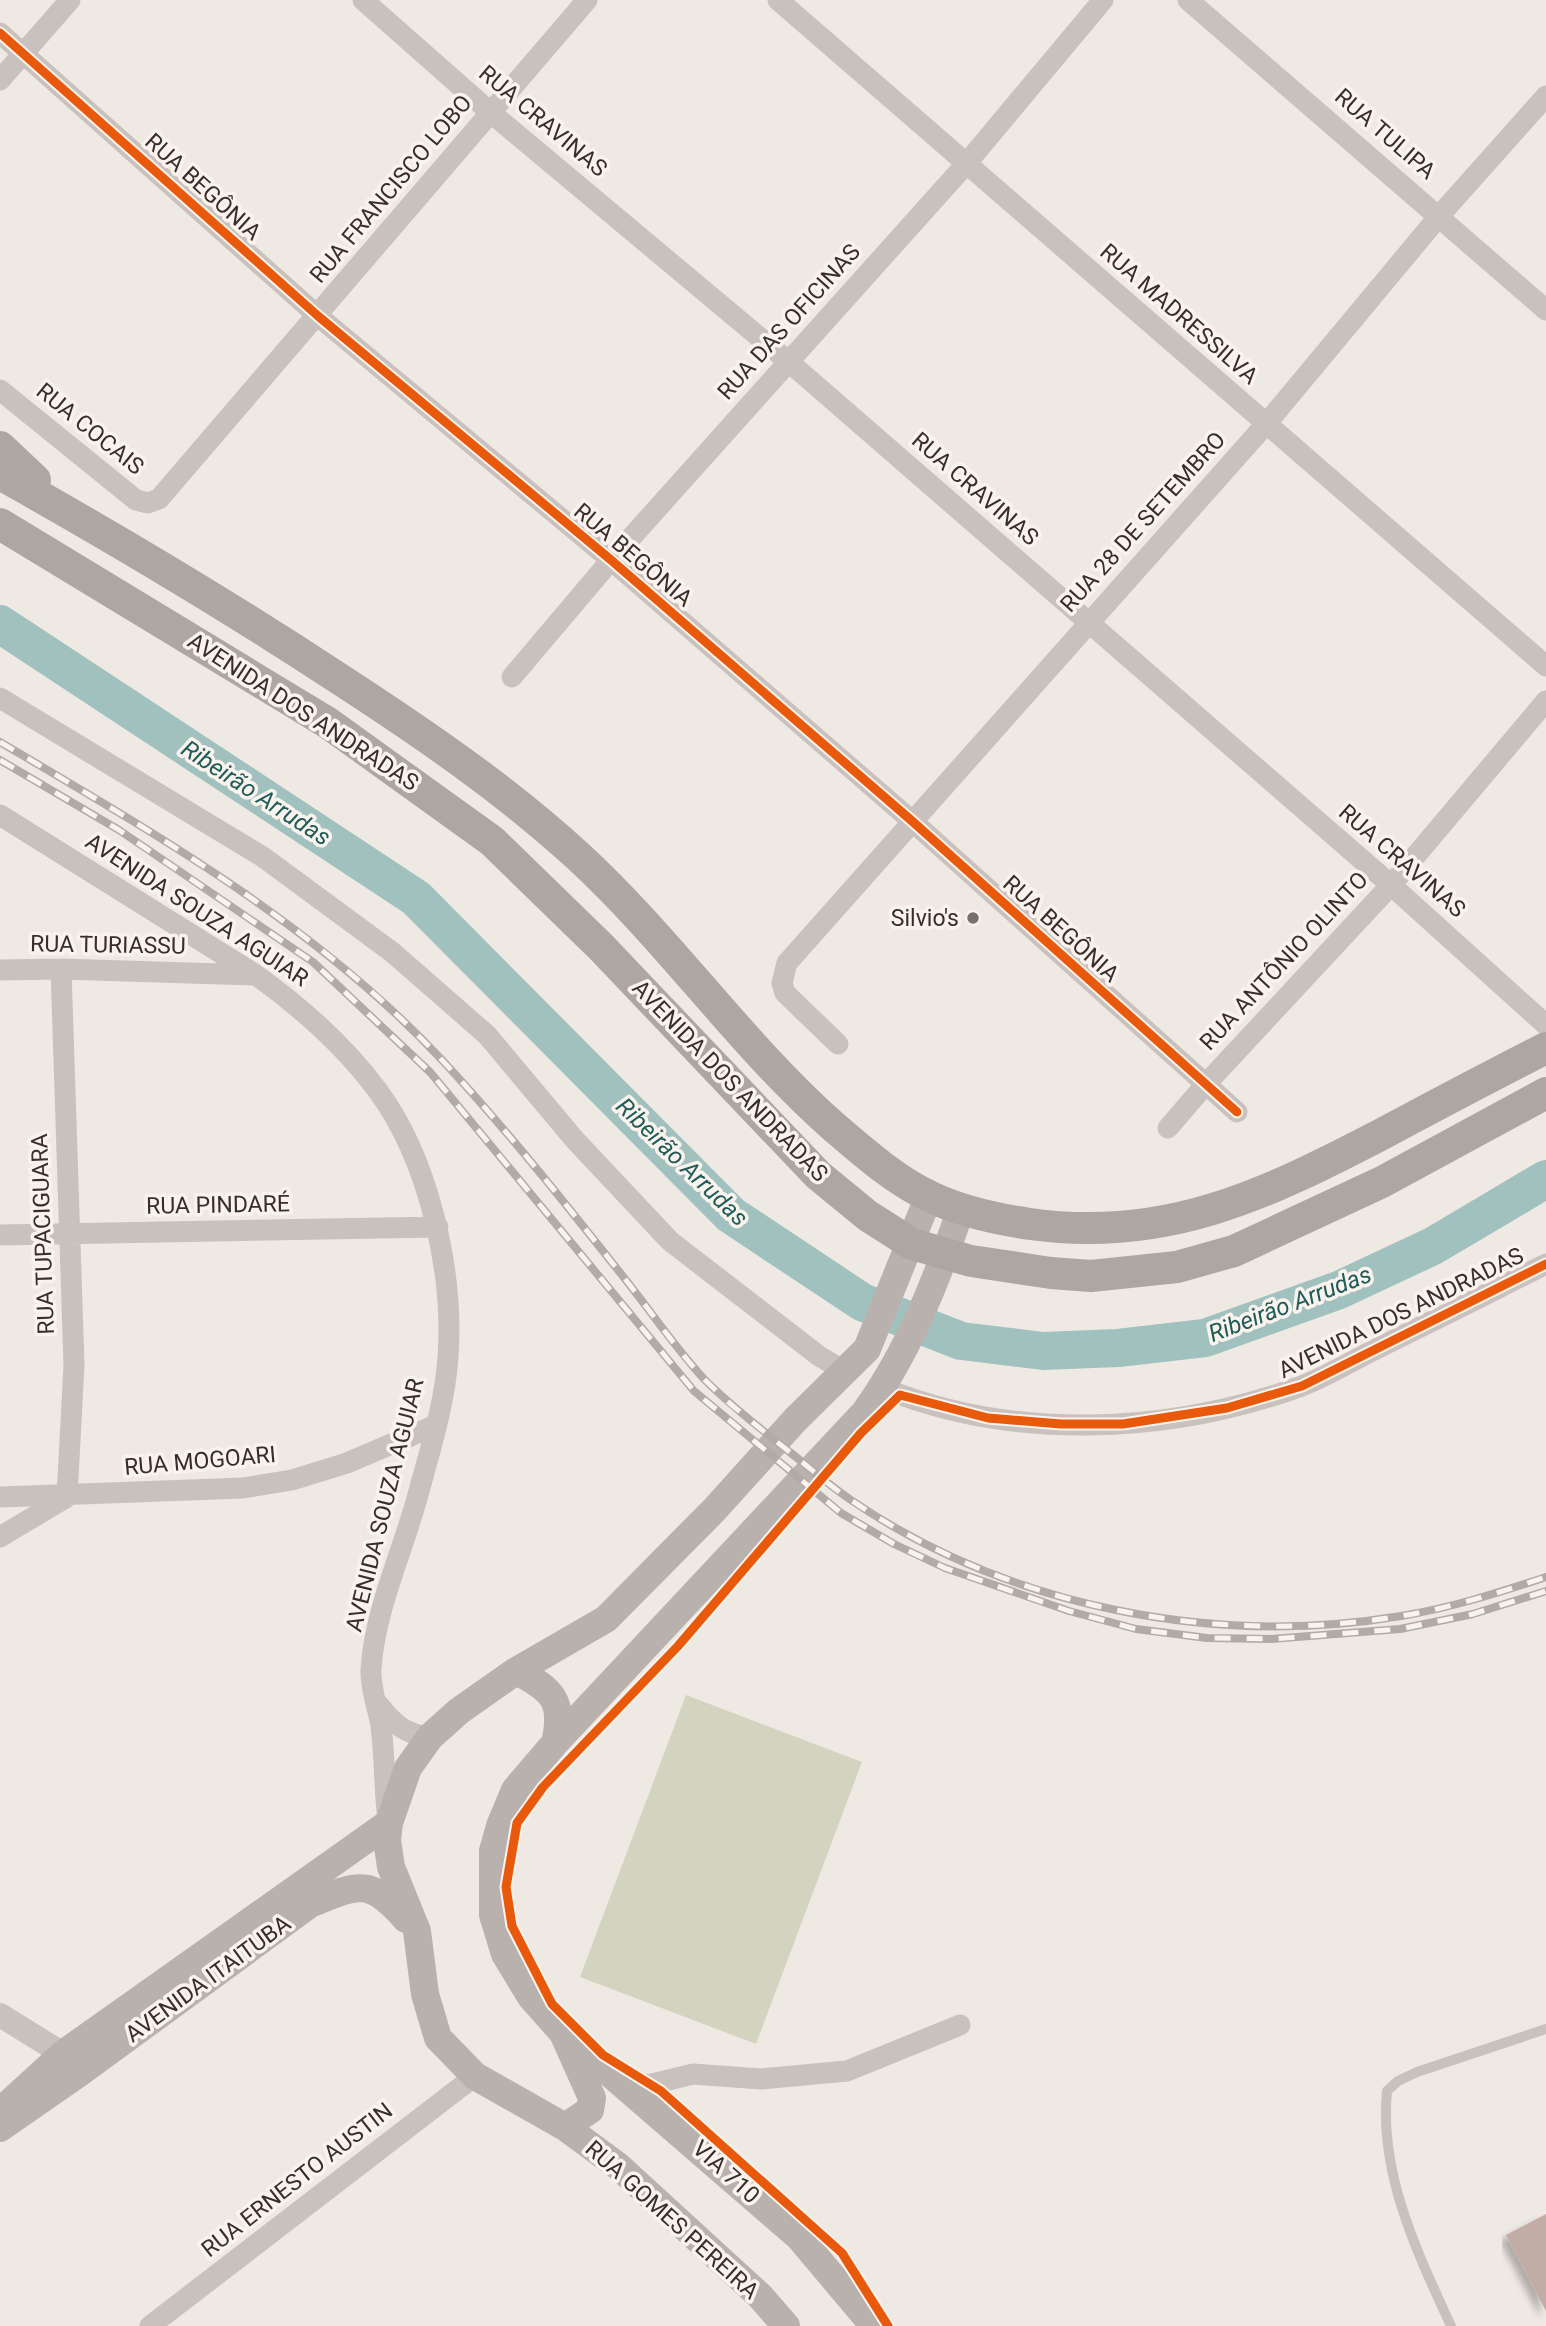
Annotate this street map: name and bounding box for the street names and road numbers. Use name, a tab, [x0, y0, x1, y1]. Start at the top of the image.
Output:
street label: RUA CRAVINAS	[473, 60, 613, 182]
street label: RUA TULIPA	[1329, 83, 1441, 185]
street label: RUA FRANCISCO LOBO	[305, 90, 477, 288]
street label: RUA BEGÔNIA	[140, 127, 267, 246]
street label: RUA MADRESSILVA	[1095, 238, 1263, 390]
street label: RUA DAS OFICINAS	[712, 239, 866, 405]
street label: RUA COCAIS	[31, 378, 149, 480]
street label: RUA 28 DE SETEMBRO	[1055, 426, 1231, 618]
street label: RUA CRAVINAS	[906, 427, 1044, 551]
street label: RUA BEGÔNIA	[568, 497, 698, 612]
street label: AVENIDA DOS ANDRADAS	[183, 627, 423, 797]
street label: RUA CRAVINAS	[1333, 799, 1471, 923]
street label: AVENIDA SOUZA AGUIAR	[81, 828, 313, 992]
street label: RUA ANTÔNIO OLINTO	[1194, 866, 1374, 1056]
street label: RUA BEGÔNIA	[998, 869, 1125, 988]
street label: RUA TURIASSU	[30, 930, 186, 960]
street label: AVENIDA DOS ANDRADAS	[627, 975, 833, 1187]
street label: RUA TUPACIGUARA	[26, 1133, 60, 1335]
street label: RUA PINDARÉ	[146, 1189, 290, 1220]
street label: AVENIDA DOS ANDRADAS	[1274, 1242, 1528, 1384]
street label: AVENIDA SOUZA AGUIAR	[340, 1376, 430, 1634]
street label: RUA MOGOARI	[123, 1441, 277, 1481]
street label: AVENIDA ITAITUBA	[120, 1910, 296, 2048]
street label: RUA ERNESTO AUSTIN	[196, 2097, 398, 2263]
street label: RUA GOMES PEREIRA	[580, 2135, 764, 2305]
street label: VIA 710	[687, 2135, 765, 2209]

